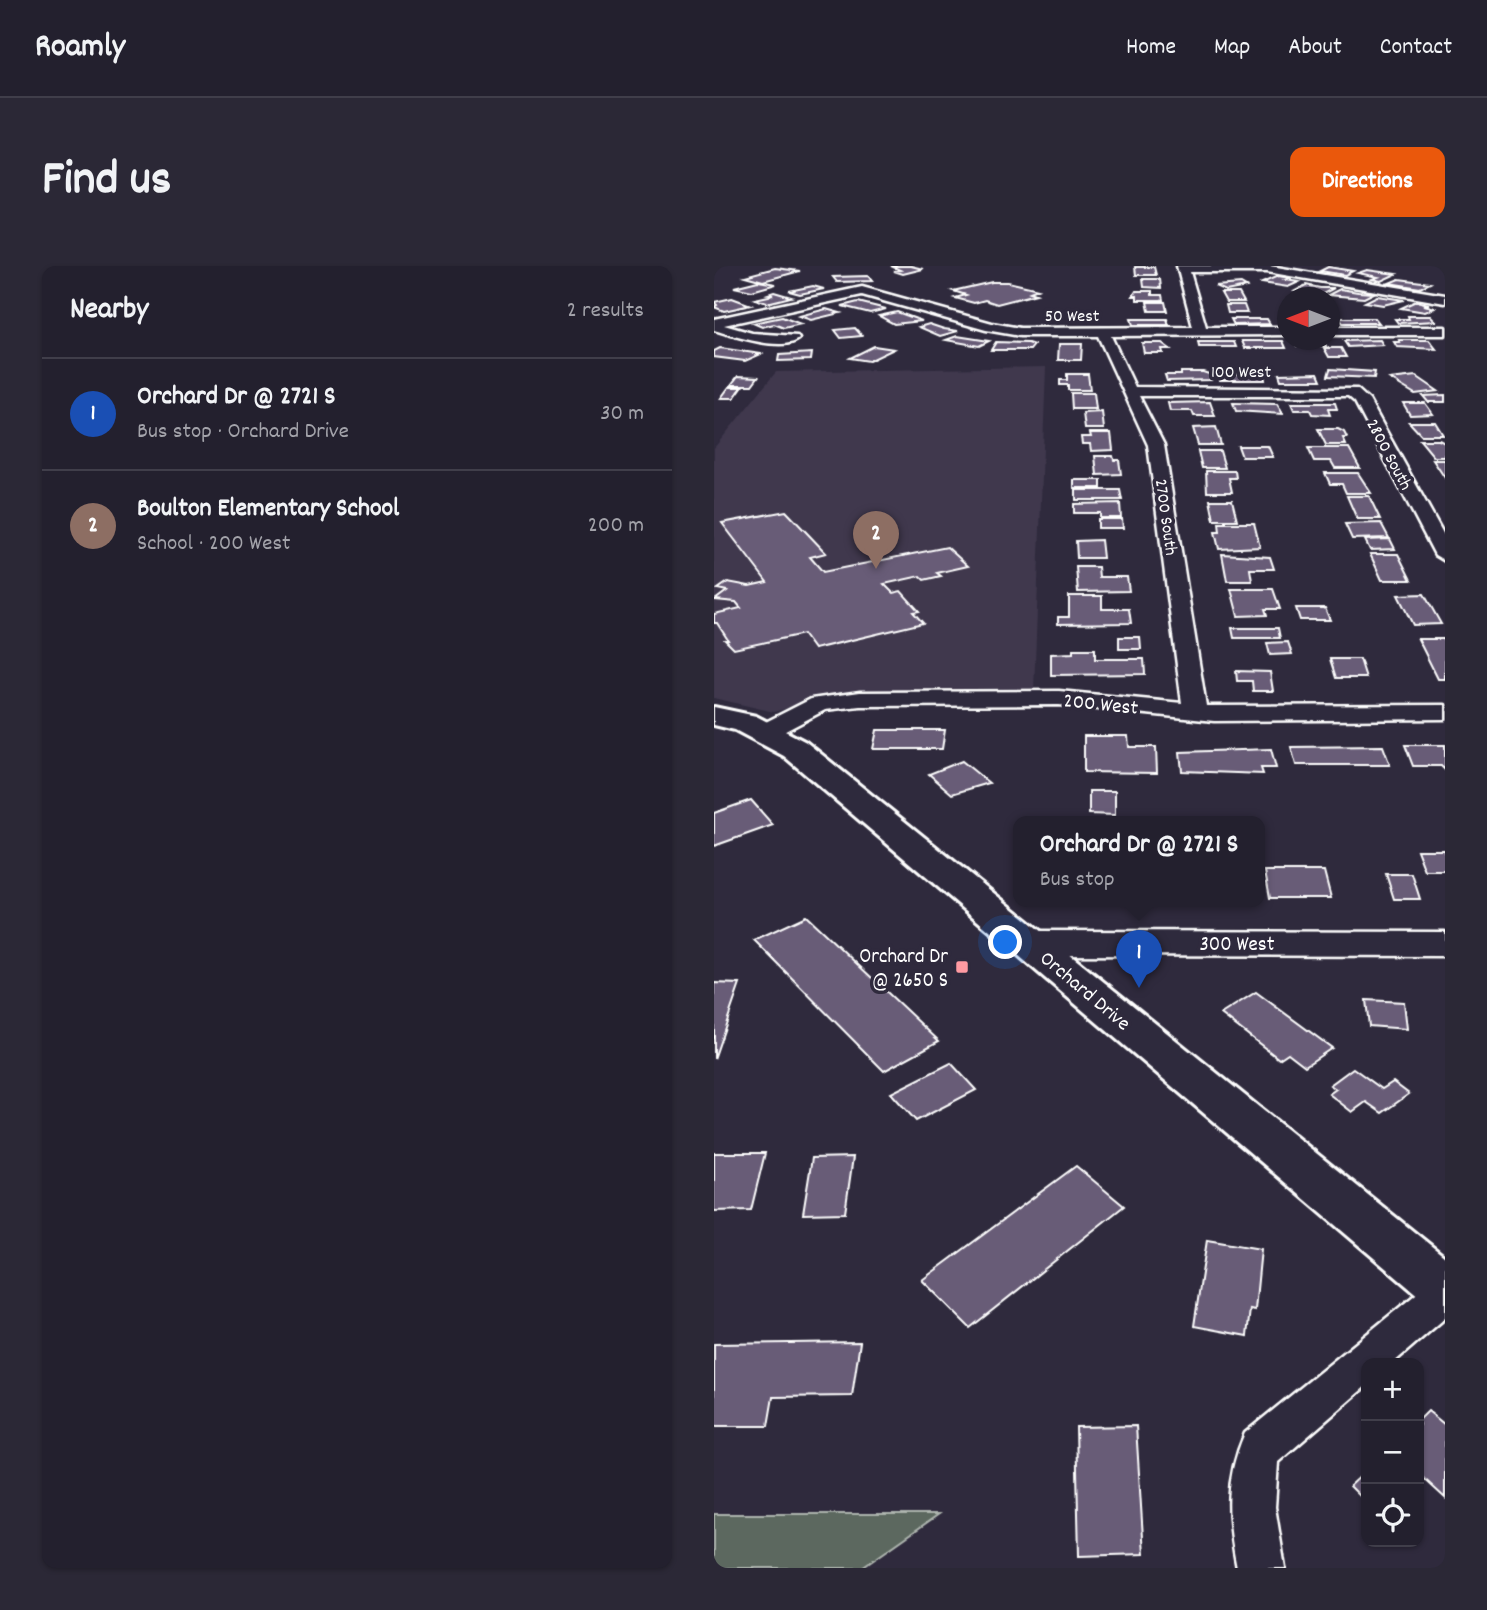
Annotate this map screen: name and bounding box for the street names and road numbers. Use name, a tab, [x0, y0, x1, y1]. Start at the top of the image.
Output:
street label: 50 West	[1045, 305, 1100, 330]
street label: 100 West	[1211, 361, 1271, 386]
street label: 2800 South	[1359, 415, 1417, 495]
street label: 2700 South	[1147, 477, 1182, 557]
street label: 200 West	[1062, 687, 1140, 725]
street label: 300 West	[1200, 931, 1275, 961]
street label: Orchard Drive	[1032, 945, 1136, 1039]

